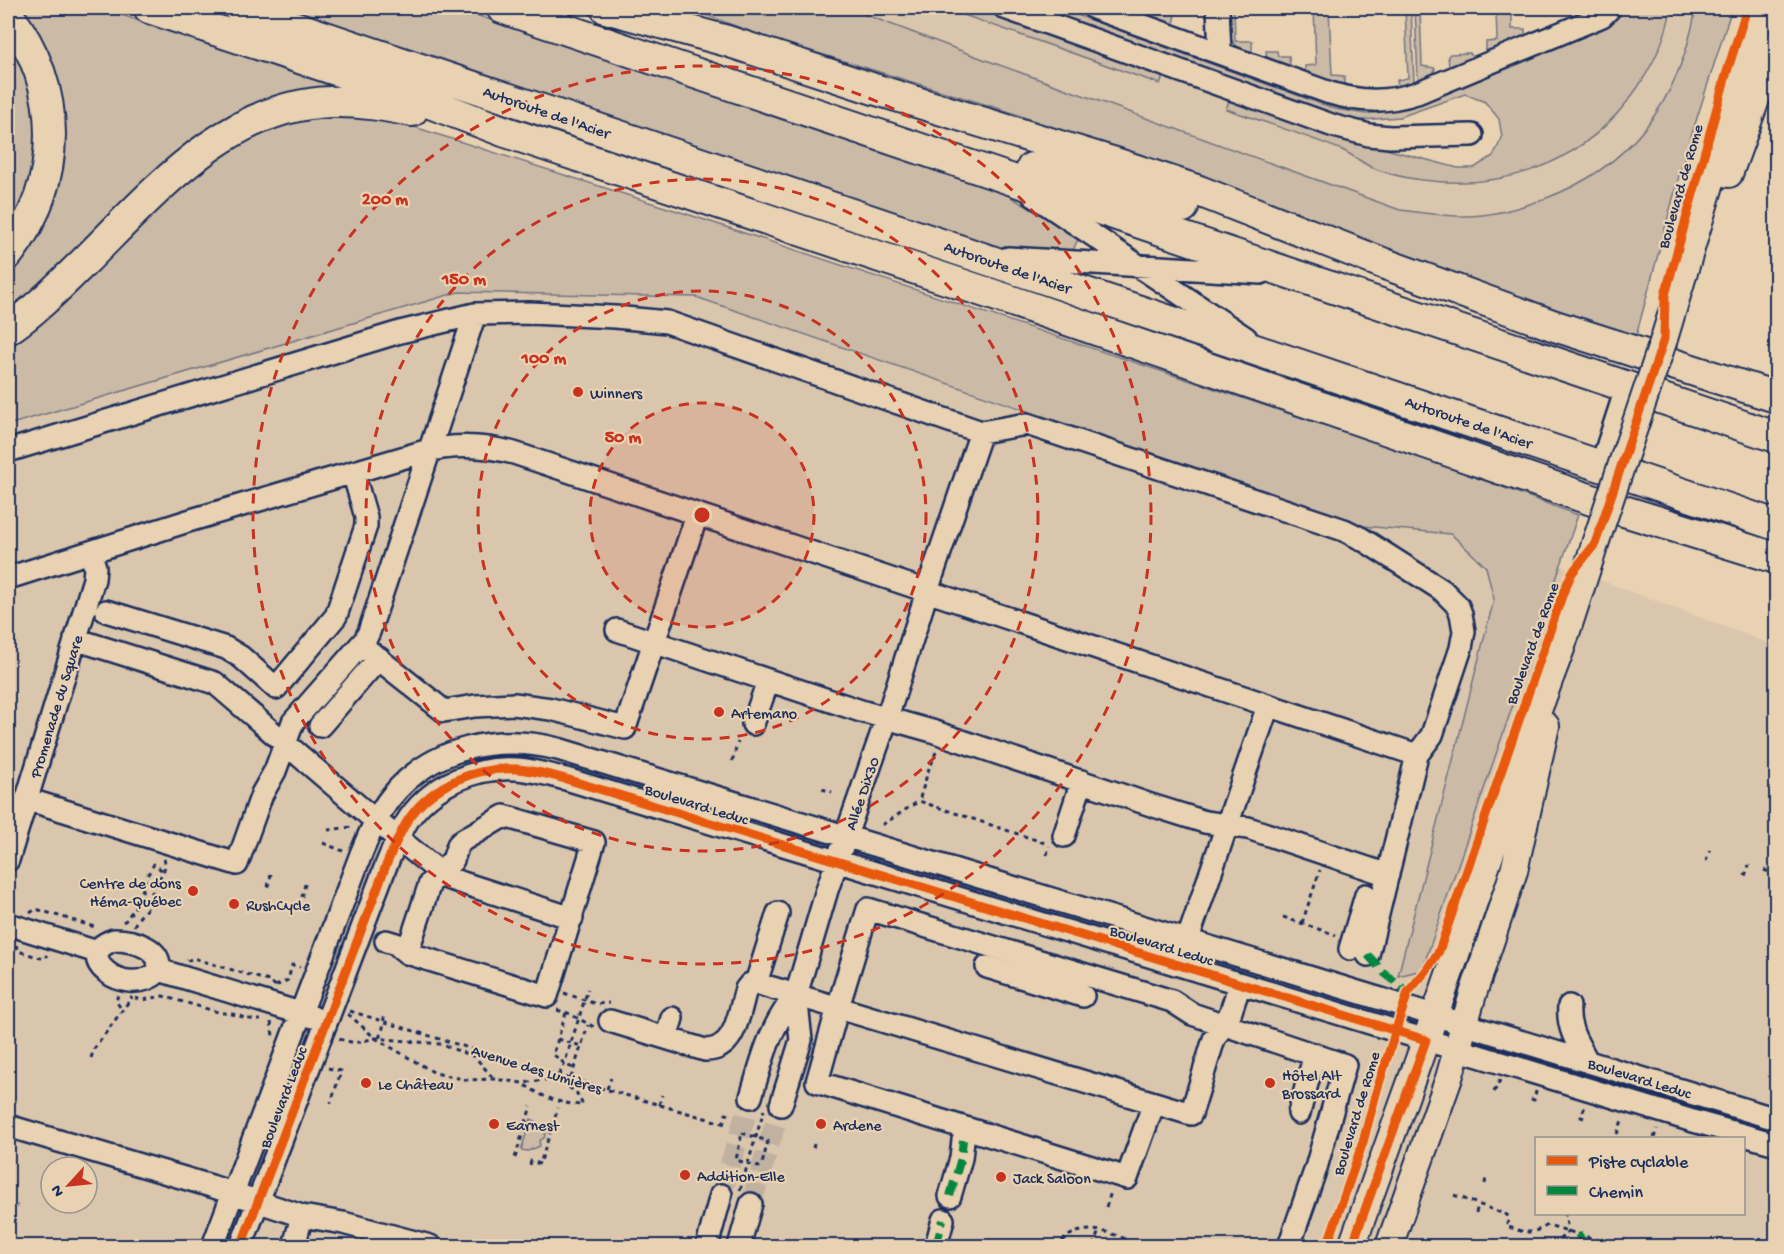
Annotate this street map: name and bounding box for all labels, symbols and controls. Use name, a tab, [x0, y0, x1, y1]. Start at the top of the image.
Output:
street label: Autoroute de l'Acier	[480, 84, 613, 145]
street label: Boulevard de Rome	[1655, 122, 1709, 252]
text: 200 m	[362, 190, 408, 211]
street label: Autoroute de l'Acier	[941, 239, 1074, 300]
text: 150 m	[441, 270, 486, 291]
text: 100 m	[521, 349, 567, 370]
marker: Winners	[571, 385, 585, 399]
place label: Winners	[590, 386, 643, 405]
street label: Autoroute de l'Acier	[1402, 394, 1535, 455]
text: 50 m	[605, 428, 642, 449]
centre of rings	[692, 505, 712, 525]
street label: Boulevard de Rome	[1503, 580, 1565, 709]
street label: Promenade du Square	[27, 633, 89, 782]
marker: Artemano	[712, 705, 726, 719]
place label: Artemano	[731, 706, 797, 725]
street label: Allée Dix30	[843, 755, 886, 833]
street label: Boulevard Leduc	[641, 781, 750, 831]
place label: Centre de dons Héma-Québec	[80, 876, 182, 913]
marker: Centre de dons Héma-Québec	[186, 884, 200, 898]
marker: RushCycle	[227, 897, 241, 911]
place label: RushCycle	[246, 898, 311, 917]
street label: Boulevard Leduc	[1106, 922, 1215, 972]
street label: Avenue des Lumières	[468, 1042, 605, 1101]
street label: Boulevard Leduc	[257, 1044, 314, 1153]
street label: Boulevard de Rome	[1330, 1049, 1386, 1179]
street label: Boulevard Leduc	[1584, 1055, 1693, 1105]
place label: Hôtel Alt Brossard	[1281, 1068, 1343, 1105]
marker: Le Château	[359, 1076, 373, 1090]
marker: Hôtel Alt Brossard	[1263, 1076, 1277, 1090]
place label: Le Château	[378, 1077, 454, 1096]
marker: Earnest	[487, 1117, 501, 1131]
marker: Ardene	[814, 1117, 828, 1131]
place label: Earnest	[506, 1118, 560, 1137]
place label: Ardene	[833, 1118, 882, 1137]
legend	[1535, 1137, 1745, 1215]
text: Piste cyclable	[1588, 1153, 1689, 1174]
north arrow	[39, 1155, 99, 1215]
marker: Addition-Elle	[678, 1168, 692, 1182]
place label: Addition-Elle	[697, 1169, 786, 1188]
marker: Jack Saloon	[994, 1170, 1008, 1184]
place label: Jack Saloon	[1013, 1171, 1091, 1190]
text: N	[48, 1181, 70, 1199]
text: Chemin	[1589, 1183, 1643, 1204]

